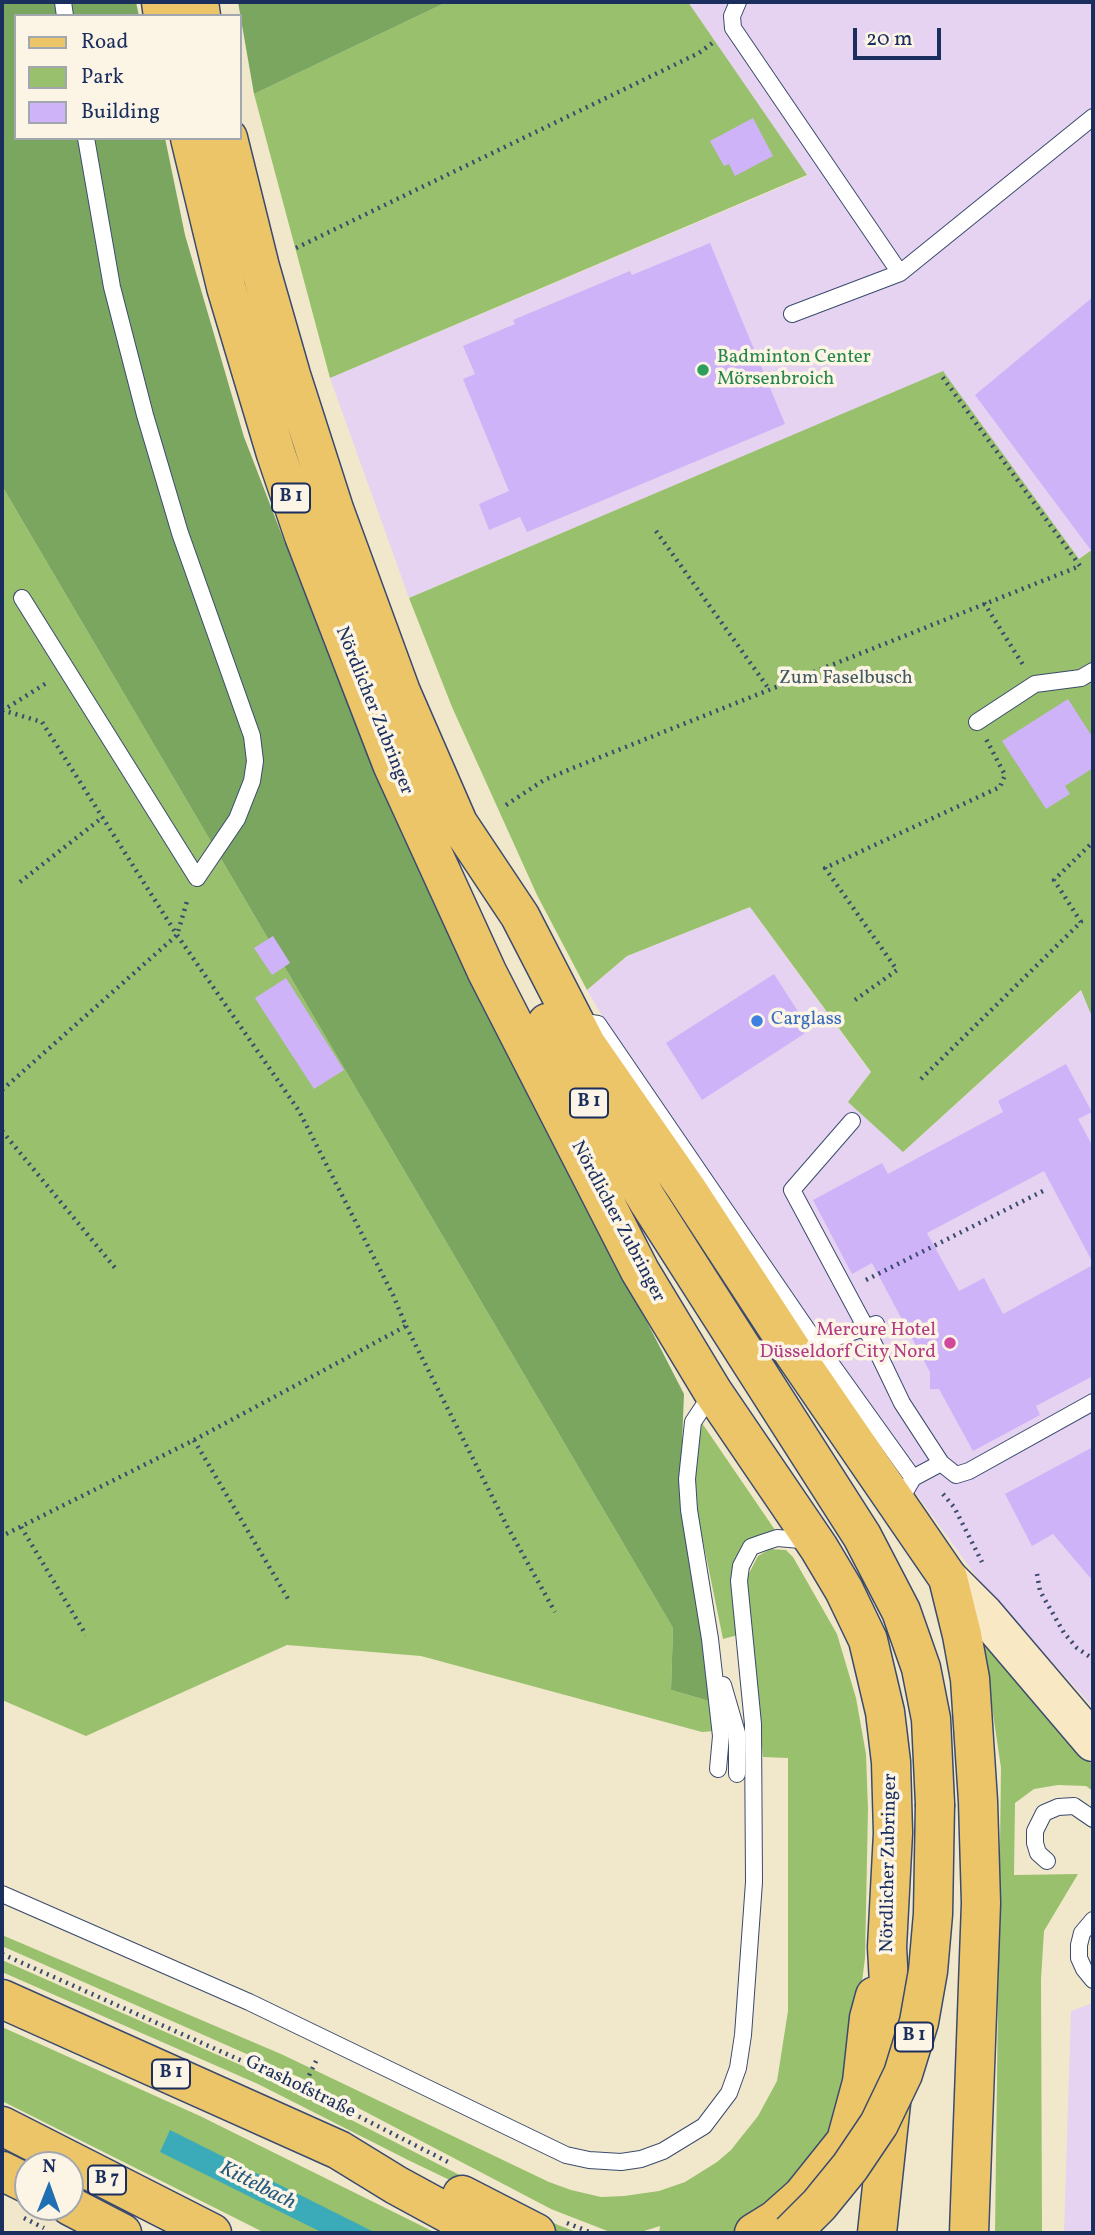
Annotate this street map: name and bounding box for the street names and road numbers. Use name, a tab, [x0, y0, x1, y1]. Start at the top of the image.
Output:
road number: B 1	[272, 484, 310, 512]
street label: Nördlicher Zubringer	[329, 624, 417, 798]
road number: B 1	[570, 1088, 608, 1118]
street label: Nördlicher Zubringer	[565, 1138, 669, 1306]
street label: Nördlicher Zubringer	[877, 1773, 903, 1953]
road number: B 1	[895, 2022, 933, 2052]
street label: Grashofstraße	[241, 2051, 359, 2125]
road number: B 1	[152, 2060, 190, 2088]
road number: B 7	[88, 2166, 126, 2194]

